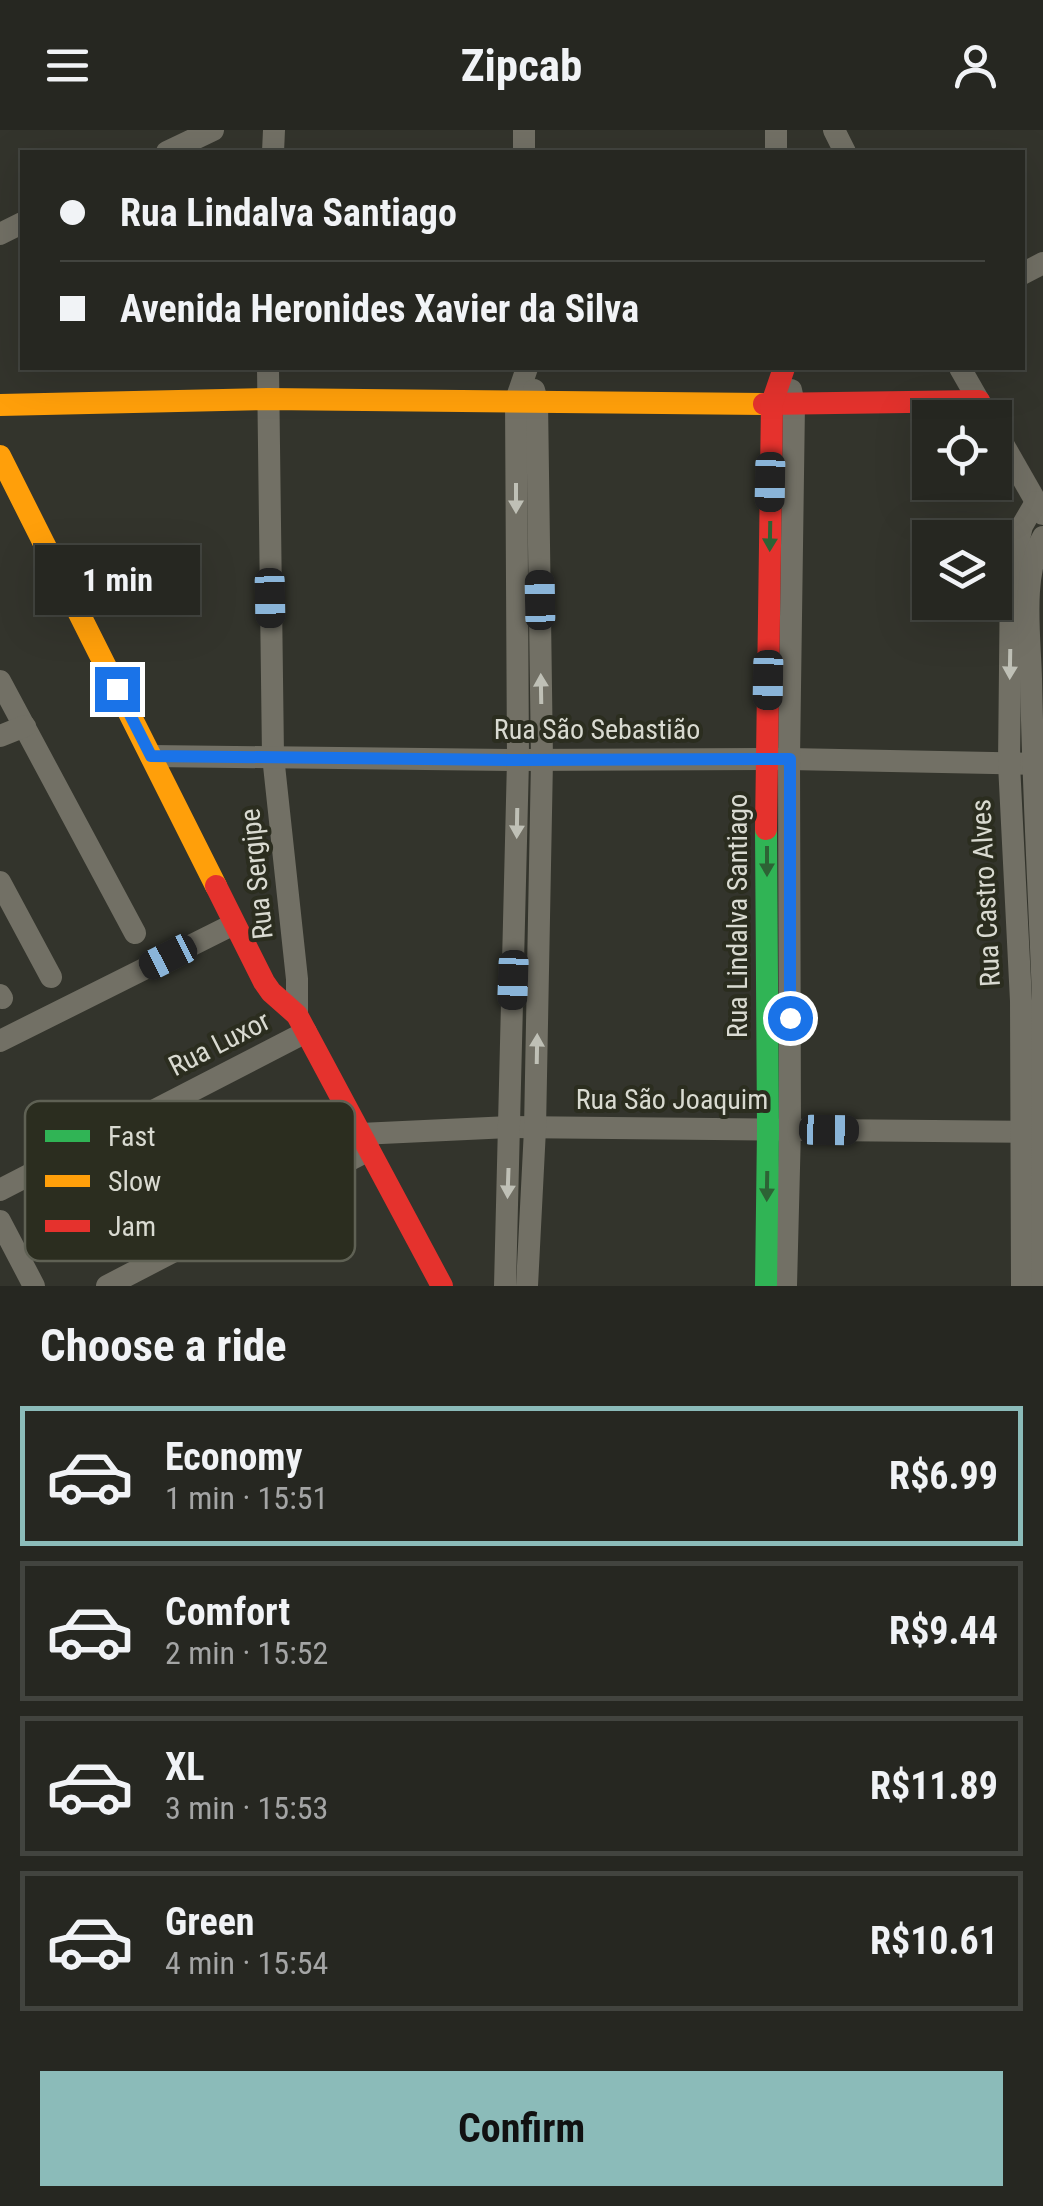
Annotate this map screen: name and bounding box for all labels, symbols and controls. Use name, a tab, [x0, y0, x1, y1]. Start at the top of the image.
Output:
icon: menu	[40, 38, 95, 93]
icon: person	[948, 38, 1003, 93]
text: Zipcab	[461, 39, 582, 92]
text: Rua Lindalva Santiago	[120, 191, 457, 235]
text: Avenida Heronides Xavier da Silva	[120, 287, 639, 331]
map controls	[912, 400, 1012, 620]
button: locate	[912, 400, 1012, 500]
car	[754, 452, 786, 512]
one-way arrow	[508, 482, 524, 514]
one-way arrow	[761, 520, 777, 552]
button: layers	[912, 520, 1012, 620]
callout: 1 min	[34, 544, 200, 614]
text: 1 min	[82, 561, 153, 599]
car	[254, 568, 286, 628]
car	[524, 570, 556, 630]
one-way arrow	[1002, 649, 1018, 681]
car	[752, 650, 784, 710]
route end	[95, 667, 140, 712]
one-way arrow	[532, 672, 548, 704]
street label: Rua São Sebastião	[494, 713, 700, 746]
street label: Rua Lindalva Santiago	[721, 794, 754, 1038]
street label: Rua Castro Alves	[964, 798, 1007, 987]
street label: Rua Sergipe	[233, 807, 280, 941]
one-way arrow	[508, 807, 524, 839]
one-way arrow	[759, 845, 775, 877]
car	[134, 930, 202, 984]
car	[497, 949, 529, 1011]
route start	[768, 996, 813, 1041]
street label: Rua Luxor	[163, 1004, 275, 1083]
one-way arrow	[529, 1032, 545, 1064]
street label: Rua São Joaquim	[576, 1083, 768, 1116]
legend	[25, 1101, 355, 1261]
car	[799, 1114, 859, 1146]
text: Fast	[108, 1120, 155, 1153]
text: Slow	[108, 1165, 161, 1198]
one-way arrow	[500, 1167, 516, 1199]
one-way arrow	[759, 1170, 775, 1202]
text: Jam	[108, 1210, 156, 1243]
text: Choose a ride	[40, 1319, 287, 1372]
icon: car	[45, 1431, 135, 1521]
text: Economy	[165, 1435, 302, 1479]
text: R$6.99	[889, 1454, 998, 1498]
text: 1 min · 15:51	[165, 1479, 328, 1517]
icon: car	[45, 1586, 135, 1676]
text: Comfort	[165, 1590, 290, 1634]
text: R$9.44	[889, 1609, 998, 1653]
text: 2 min · 15:52	[165, 1634, 328, 1672]
icon: car	[45, 1741, 135, 1831]
text: XL	[165, 1745, 204, 1789]
text: R$11.89	[870, 1764, 998, 1808]
text: 3 min · 15:53	[165, 1789, 328, 1827]
icon: car	[45, 1896, 135, 1986]
text: Green	[165, 1900, 255, 1944]
text: R$10.61	[870, 1919, 998, 1963]
text: 4 min · 15:54	[165, 1944, 328, 1982]
button: Confirm	[40, 2071, 1003, 2186]

